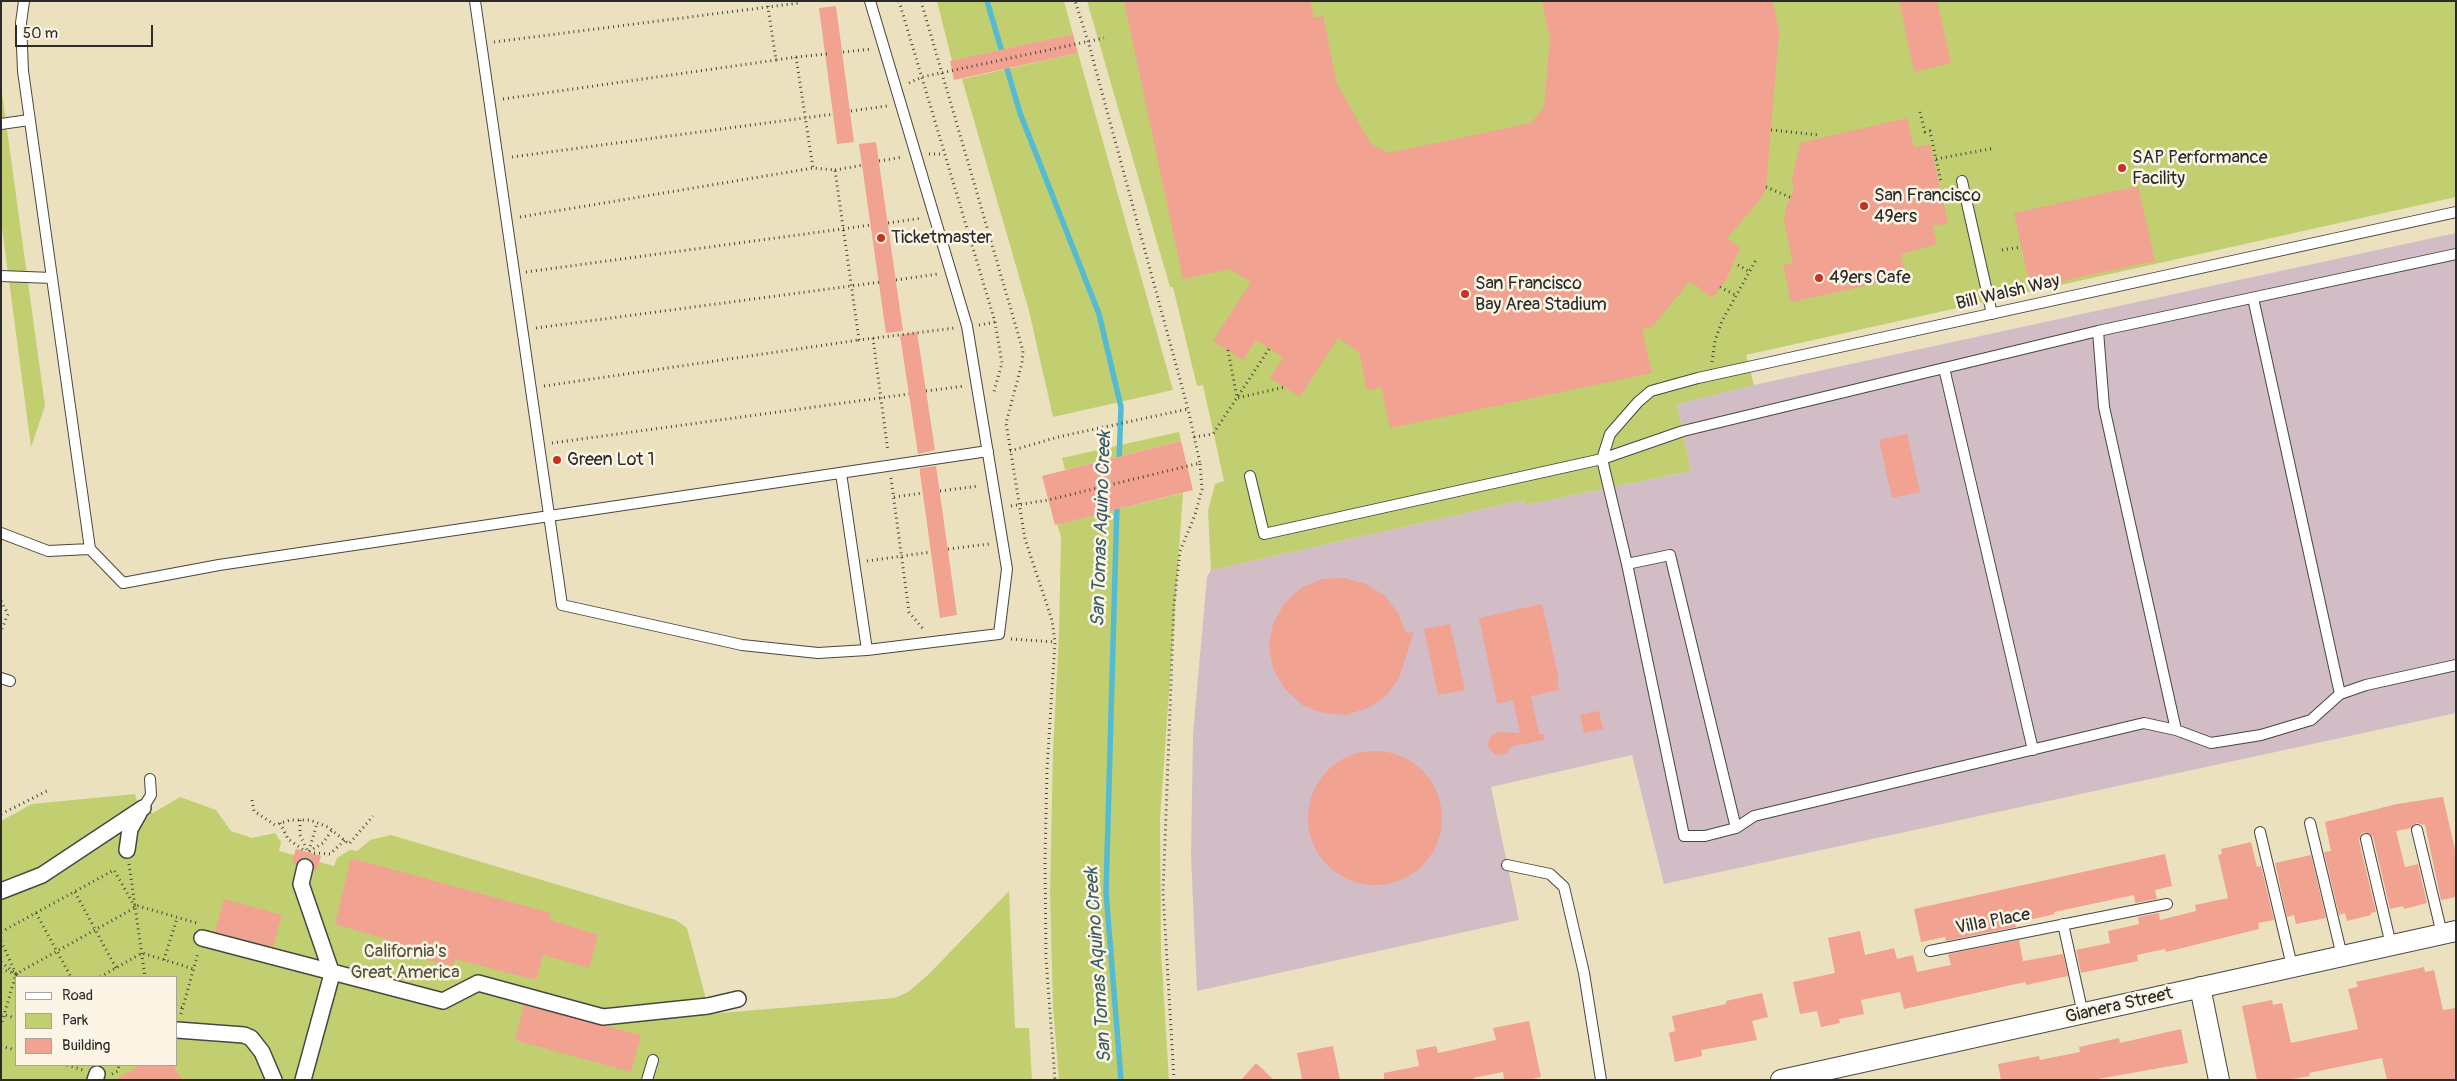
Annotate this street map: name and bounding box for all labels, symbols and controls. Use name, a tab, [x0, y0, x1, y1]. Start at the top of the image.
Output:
scale bar	[18, 15, 155, 47]
text: 50 m	[23, 24, 58, 43]
place label: SAP Performance Facility	[2132, 147, 2268, 190]
marker: SAP Performance Facility	[2116, 162, 2128, 174]
place label: San Francisco 49ers	[1874, 185, 1981, 228]
marker: San Francisco 49ers	[1858, 200, 1870, 212]
place label: Ticketmaster	[891, 227, 992, 249]
marker: Ticketmaster	[875, 232, 887, 244]
place label: 49ers Cafe	[1829, 267, 1911, 289]
street label: Bill Walsh Way	[1954, 271, 2062, 315]
marker: 49ers Cafe	[1813, 272, 1825, 284]
place label: San Francisco Bay Area Stadium	[1475, 273, 1607, 316]
marker: San Francisco Bay Area Stadium	[1459, 288, 1471, 300]
water label: San Tomas Aquino Creek	[1087, 431, 1117, 627]
place label: Green Lot 1	[567, 449, 654, 471]
marker: Green Lot 1	[551, 454, 563, 466]
water label: San Tomas Aquino Creek	[1081, 866, 1117, 1064]
street label: Villa Place	[1954, 904, 2032, 940]
park label: California's Great America	[350, 941, 460, 984]
legend	[15, 976, 178, 1066]
street label: Gianera Street	[2063, 983, 2175, 1029]
text: Road	[62, 986, 93, 1005]
text: Park	[62, 1011, 88, 1030]
text: Building	[62, 1036, 110, 1055]

